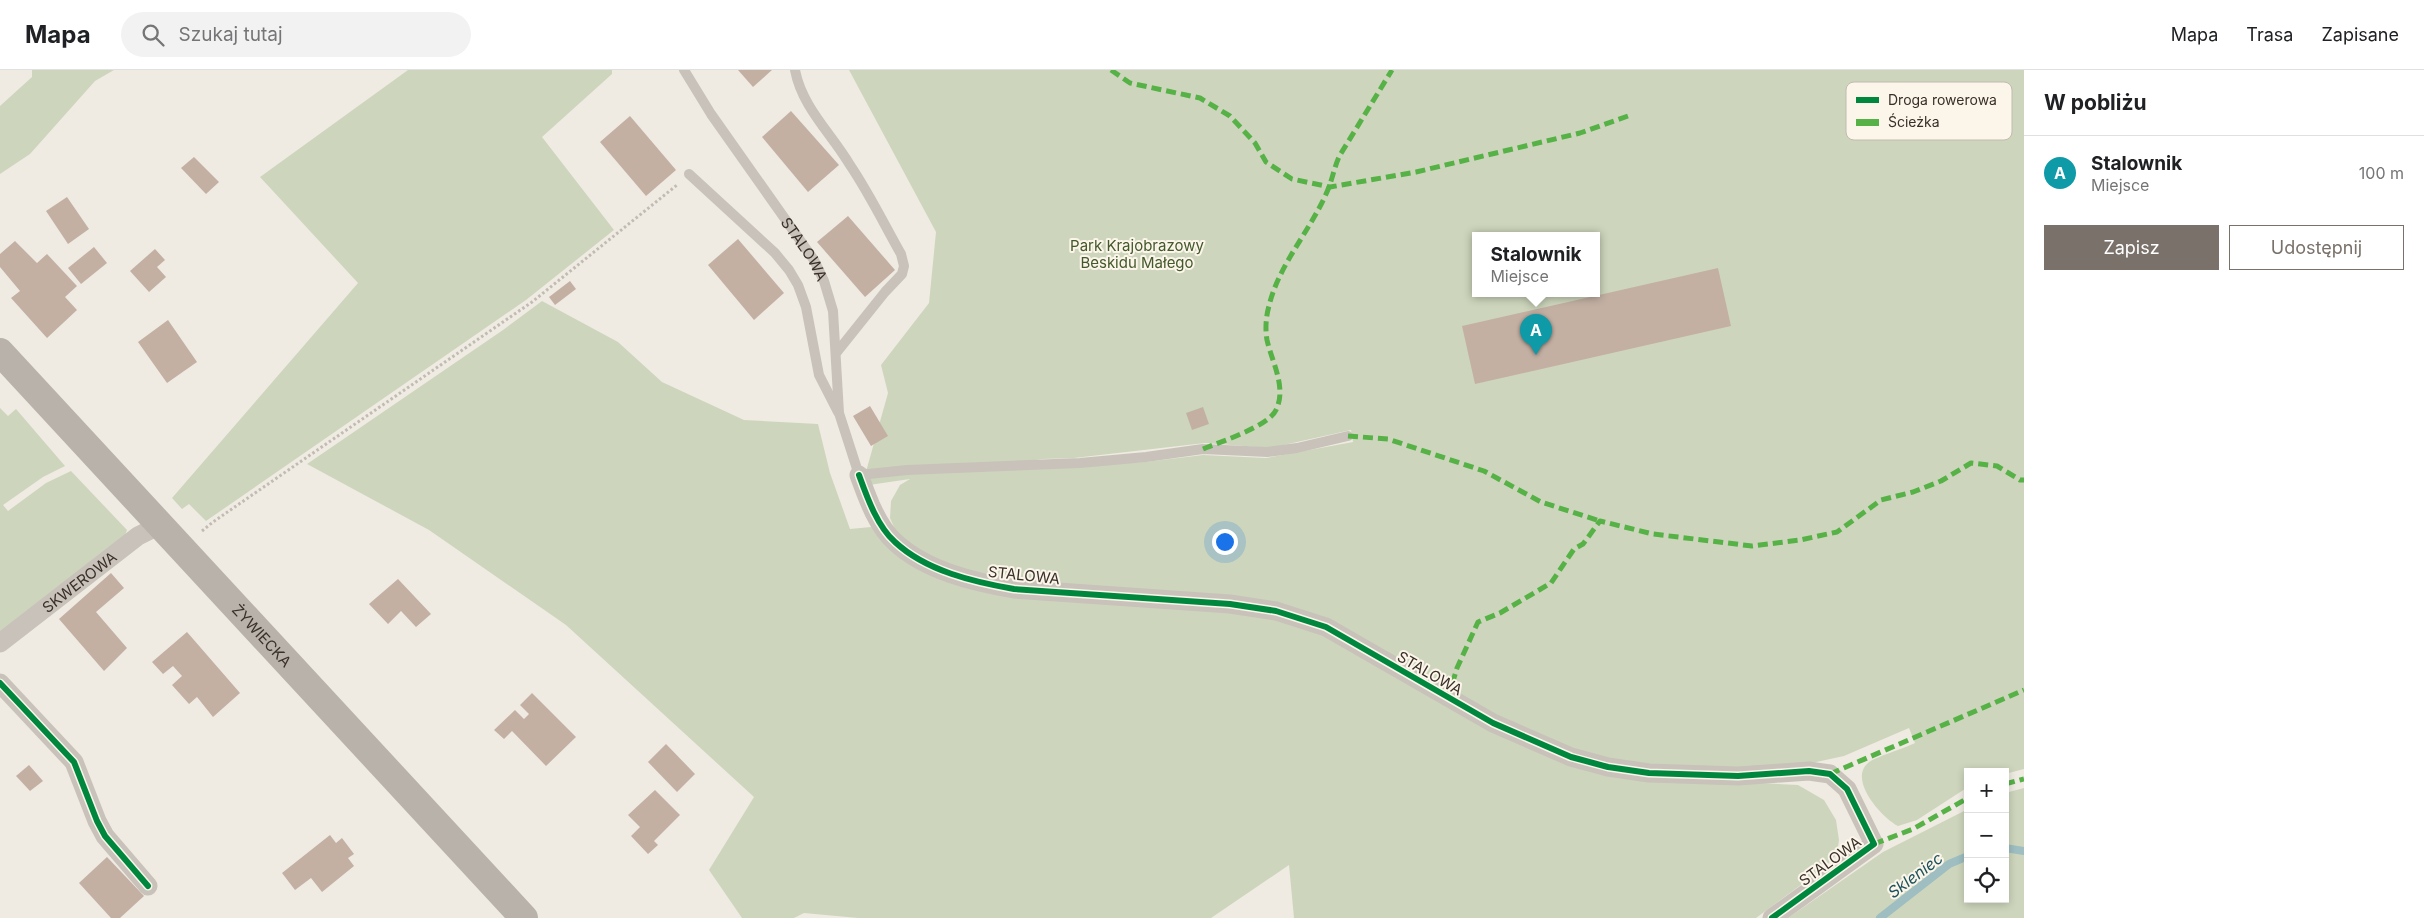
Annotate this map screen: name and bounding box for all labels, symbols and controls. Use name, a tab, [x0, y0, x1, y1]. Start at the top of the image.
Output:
search box	[121, 12, 471, 57]
text: Mapa	[25, 20, 91, 49]
icon: search	[139, 21, 167, 49]
text: Szukaj tutaj	[179, 23, 283, 46]
text: Mapa	[2171, 24, 2218, 45]
text: Trasa	[2246, 24, 2293, 45]
text: Zapisane	[2321, 24, 2399, 45]
legend	[1846, 82, 2012, 140]
text: W pobliżu	[2044, 90, 2147, 115]
text: Droga rowerowa	[1888, 91, 1997, 108]
text: Ścieżka	[1888, 113, 1940, 130]
text: Stalownik	[2091, 152, 2182, 175]
text: A	[2054, 163, 2066, 183]
text: 100 m	[2359, 163, 2404, 183]
text: Miejsce	[2091, 175, 2149, 195]
street label: STALOWA	[777, 213, 832, 284]
button: Zapisz	[2044, 225, 2219, 270]
button: Udostępnij	[2229, 225, 2404, 270]
popup	[1472, 232, 1600, 297]
park label: Park Krajobrazowy Beskidu Małego	[1070, 236, 1204, 272]
text: Stalownik	[1490, 243, 1582, 266]
text: Miejsce	[1490, 266, 1549, 286]
pin: A	[1520, 314, 1552, 355]
your location	[1212, 529, 1238, 555]
street label: SKWEROWA	[38, 547, 120, 616]
street label: STALOWA	[987, 562, 1061, 588]
street label: ŻYWIECKA	[228, 600, 296, 671]
street label: STALOWA	[1394, 647, 1466, 699]
map controls	[1964, 768, 2009, 903]
button: +	[1964, 768, 2009, 813]
button: −	[1964, 813, 2009, 858]
street label: STALOWA	[1795, 832, 1865, 890]
water label: Skleniec	[1883, 848, 1947, 902]
button: locate	[1964, 858, 2009, 903]

